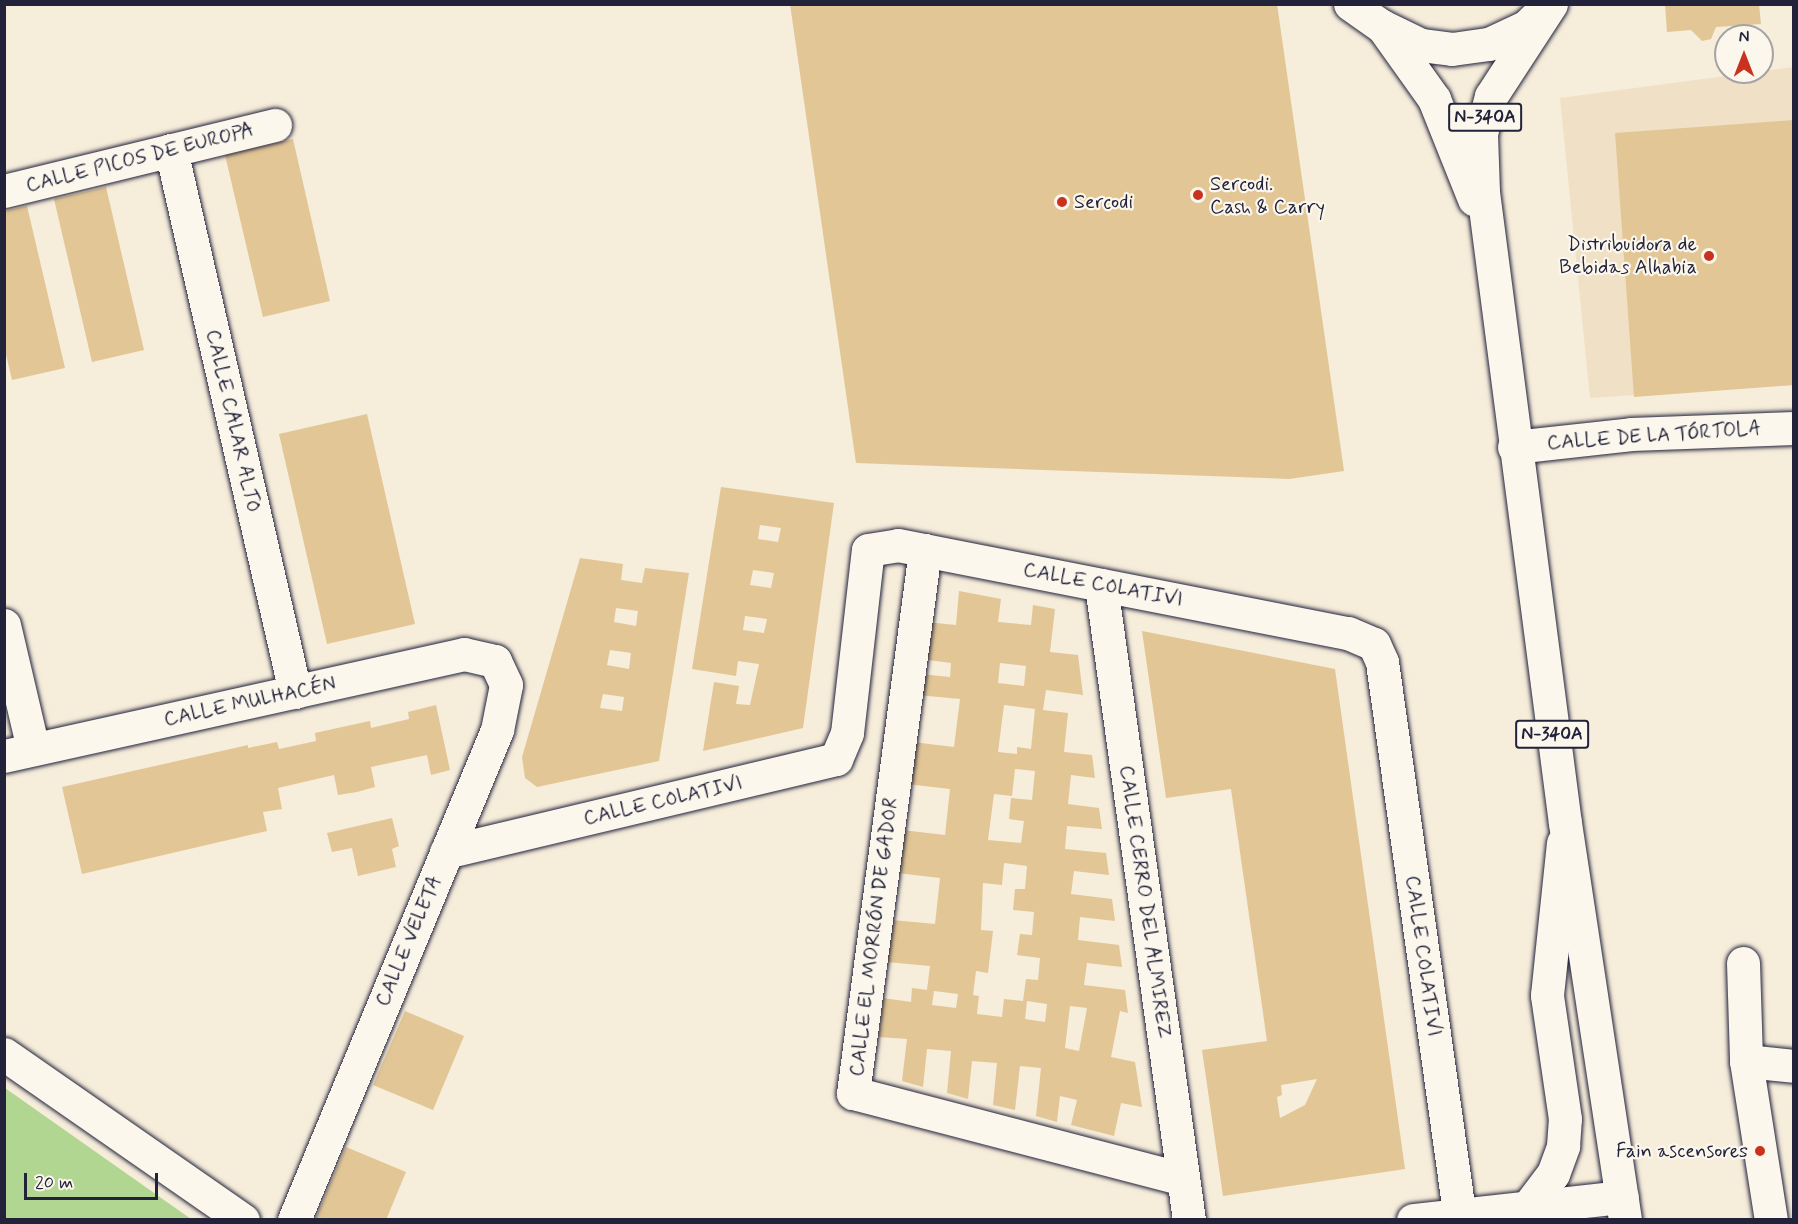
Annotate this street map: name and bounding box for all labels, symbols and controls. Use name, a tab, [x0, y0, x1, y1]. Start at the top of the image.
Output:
north arrow	[1714, 24, 1774, 84]
text: N	[1739, 27, 1749, 48]
road number: N-340A	[1448, 102, 1522, 132]
street label: CALLE PICOS DE EUROPA	[23, 118, 257, 198]
place label: Sercodi. Cash & Carry	[1210, 172, 1325, 219]
marker: Sercodi. Cash & Carry	[1191, 188, 1205, 202]
place label: Sercodi	[1074, 190, 1133, 214]
marker: Sercodi	[1055, 195, 1069, 209]
place label: Distribuidora de Bebidas Alhabia	[1557, 232, 1697, 279]
marker: Distribuidora de Bebidas Alhabia	[1702, 249, 1716, 263]
street label: CALLE CALAR ALTO	[200, 326, 266, 516]
street label: CALLE DE LA TÓRTOLA	[1546, 417, 1762, 455]
street label: CALLE COLATIVI	[1021, 558, 1185, 612]
street label: CALLE MULHACÉN	[162, 672, 338, 732]
road number: N-340A	[1514, 719, 1590, 749]
street label: CALLE CERRO DEL ALMIREZ	[1114, 764, 1176, 1040]
street label: CALLE COLATIVI	[582, 771, 744, 831]
street label: CALLE EL MORRÓN DE GADOR	[845, 795, 903, 1079]
street label: CALLE VELETA	[370, 871, 448, 1011]
street label: CALLE COLATIVI	[1400, 874, 1446, 1038]
place label: Fain ascensores	[1612, 1139, 1748, 1163]
marker: Fain ascensores	[1753, 1144, 1767, 1158]
scale bar	[27, 1161, 160, 1199]
text: 20 m	[35, 1171, 73, 1195]

